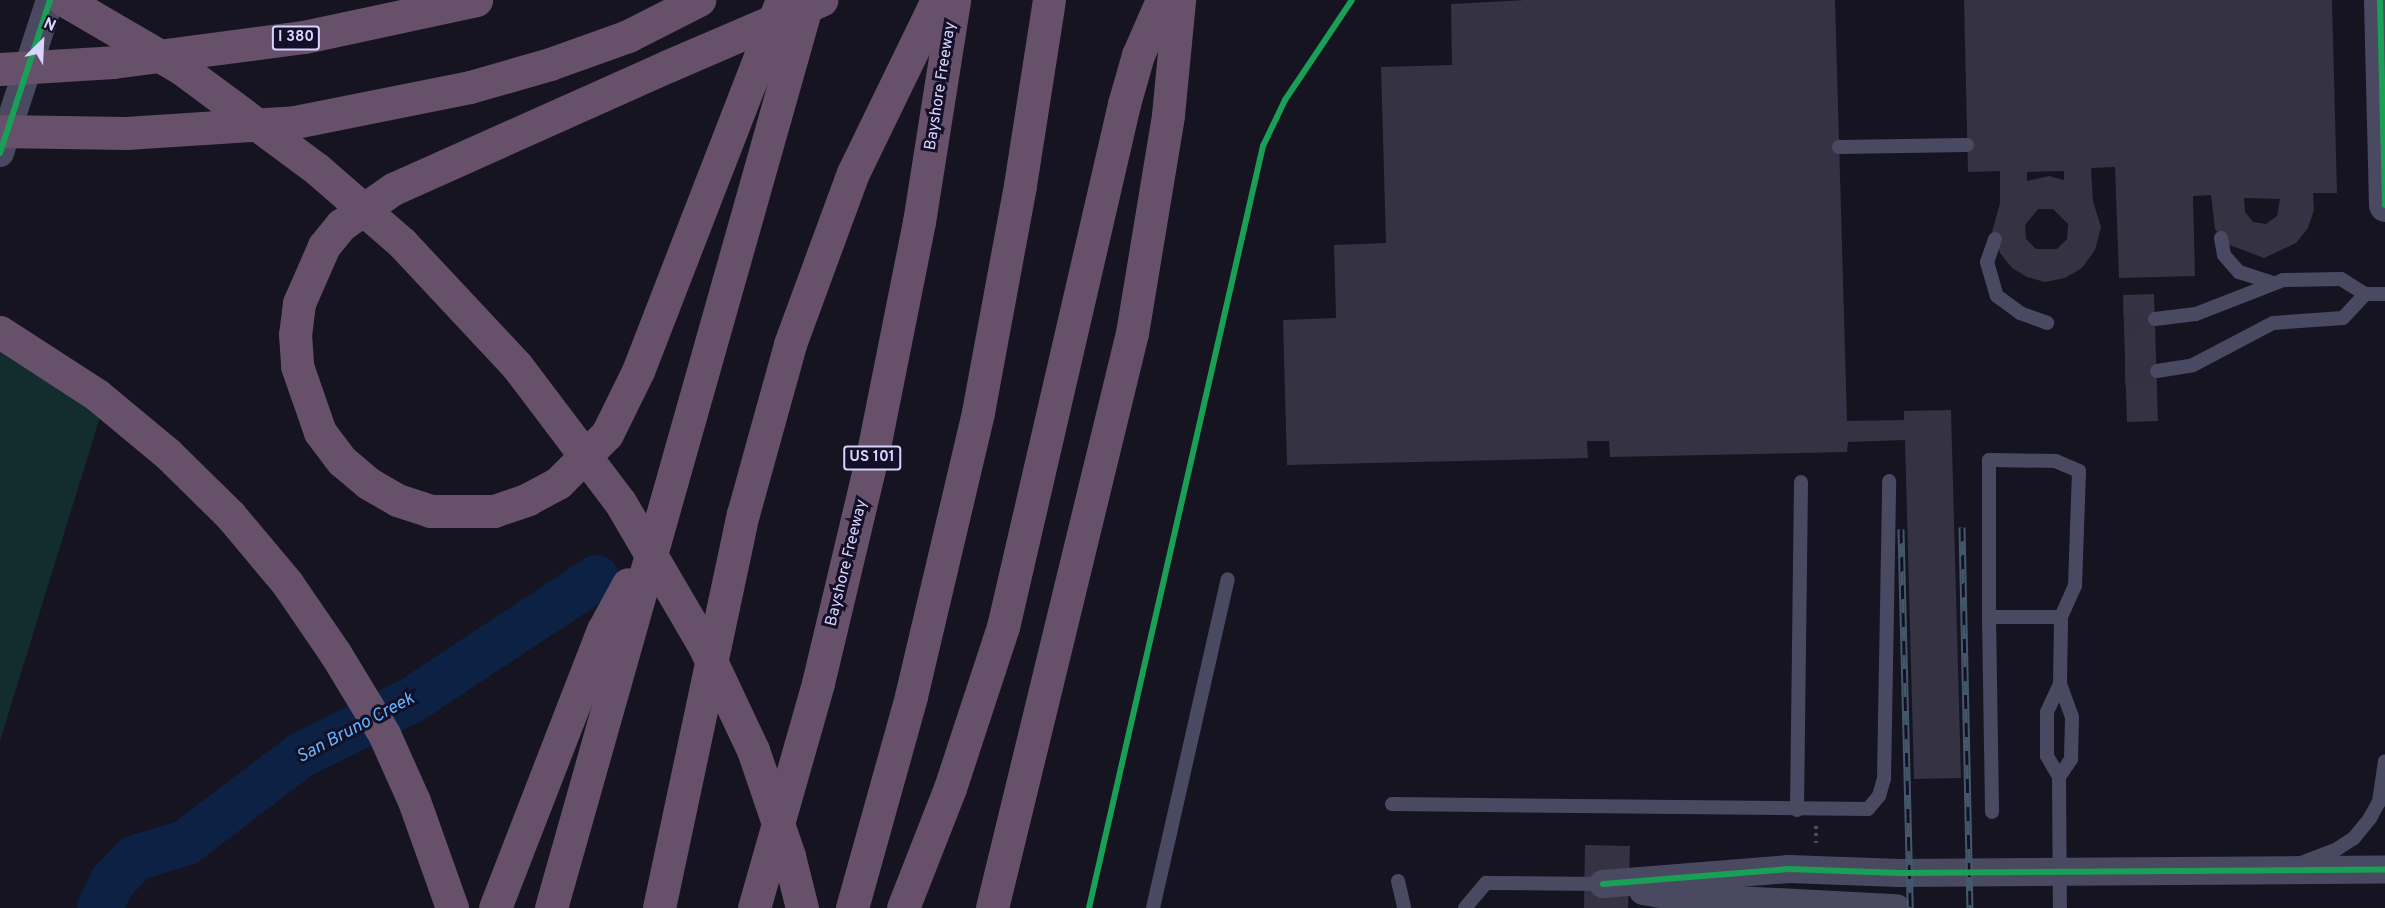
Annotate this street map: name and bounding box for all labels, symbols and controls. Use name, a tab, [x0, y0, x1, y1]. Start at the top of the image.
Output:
north arrow	[12, 12, 72, 72]
text: N	[40, 14, 59, 37]
street label: Bayshore Freeway	[921, 20, 961, 152]
road number: I 380	[270, 26, 322, 50]
road number: US 101	[842, 446, 902, 470]
street label: Bayshore Freeway	[822, 498, 872, 628]
water label: San Bruno Creek	[293, 689, 419, 769]

